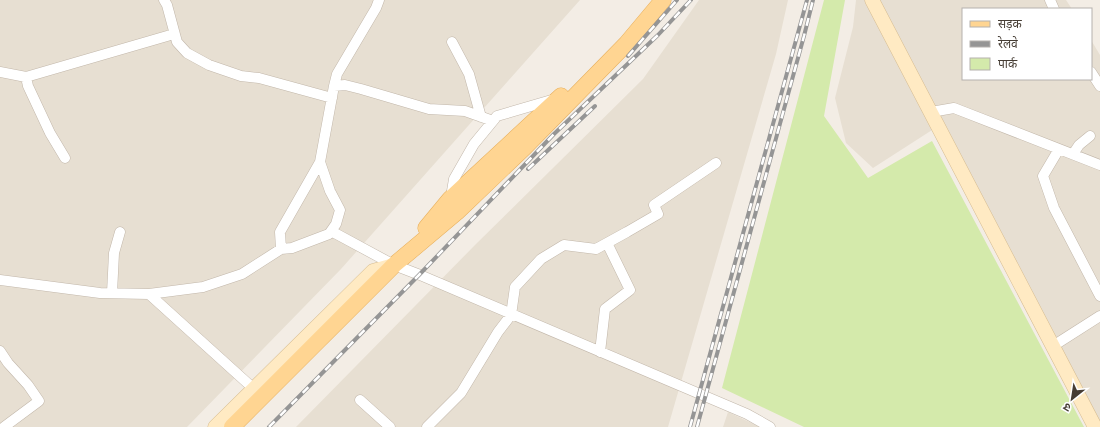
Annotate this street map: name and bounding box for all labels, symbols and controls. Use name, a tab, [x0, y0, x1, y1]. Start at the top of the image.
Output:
legend	[962, 8, 1092, 80]
text: सड़क	[998, 17, 1023, 31]
text: रेलवे	[998, 36, 1018, 51]
text: पार्क	[998, 57, 1018, 71]
north arrow	[1052, 379, 1092, 419]
text: उ	[1061, 400, 1073, 414]

